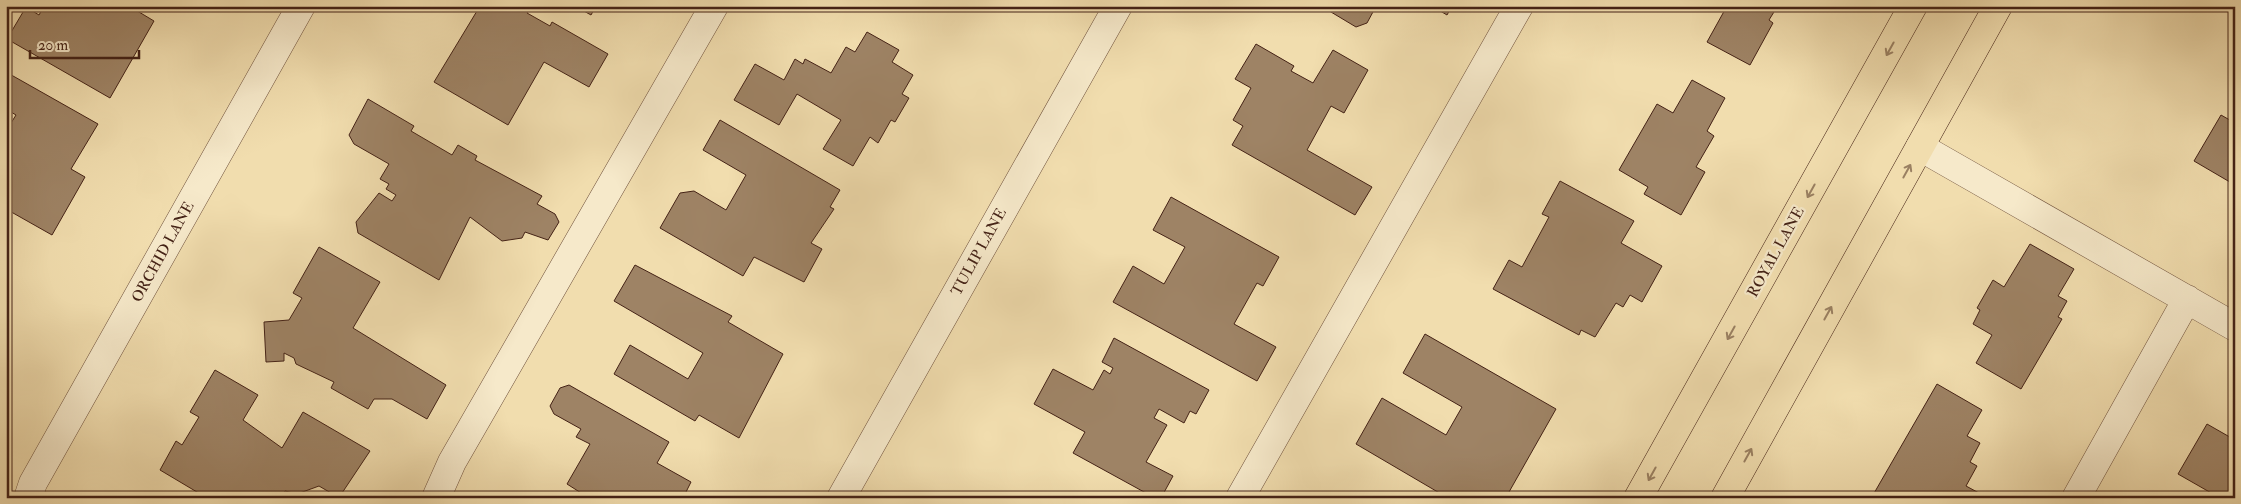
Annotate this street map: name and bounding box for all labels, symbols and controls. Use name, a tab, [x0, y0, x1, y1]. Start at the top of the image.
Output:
scale bar	[30, 28, 139, 60]
text: 20 m	[38, 36, 68, 55]
one-way arrow	[1884, 41, 1894, 55]
one-way arrow	[1902, 165, 1912, 179]
one-way arrow	[1805, 183, 1815, 197]
street label: ORCHID LANE	[128, 198, 199, 306]
street label: ROYAL LANE	[1743, 203, 1809, 301]
street label: TULIP LANE	[947, 205, 1011, 299]
one-way arrow	[1823, 307, 1833, 321]
one-way arrow	[1726, 325, 1736, 340]
one-way arrow	[1744, 449, 1754, 463]
one-way arrow	[1646, 467, 1656, 481]

